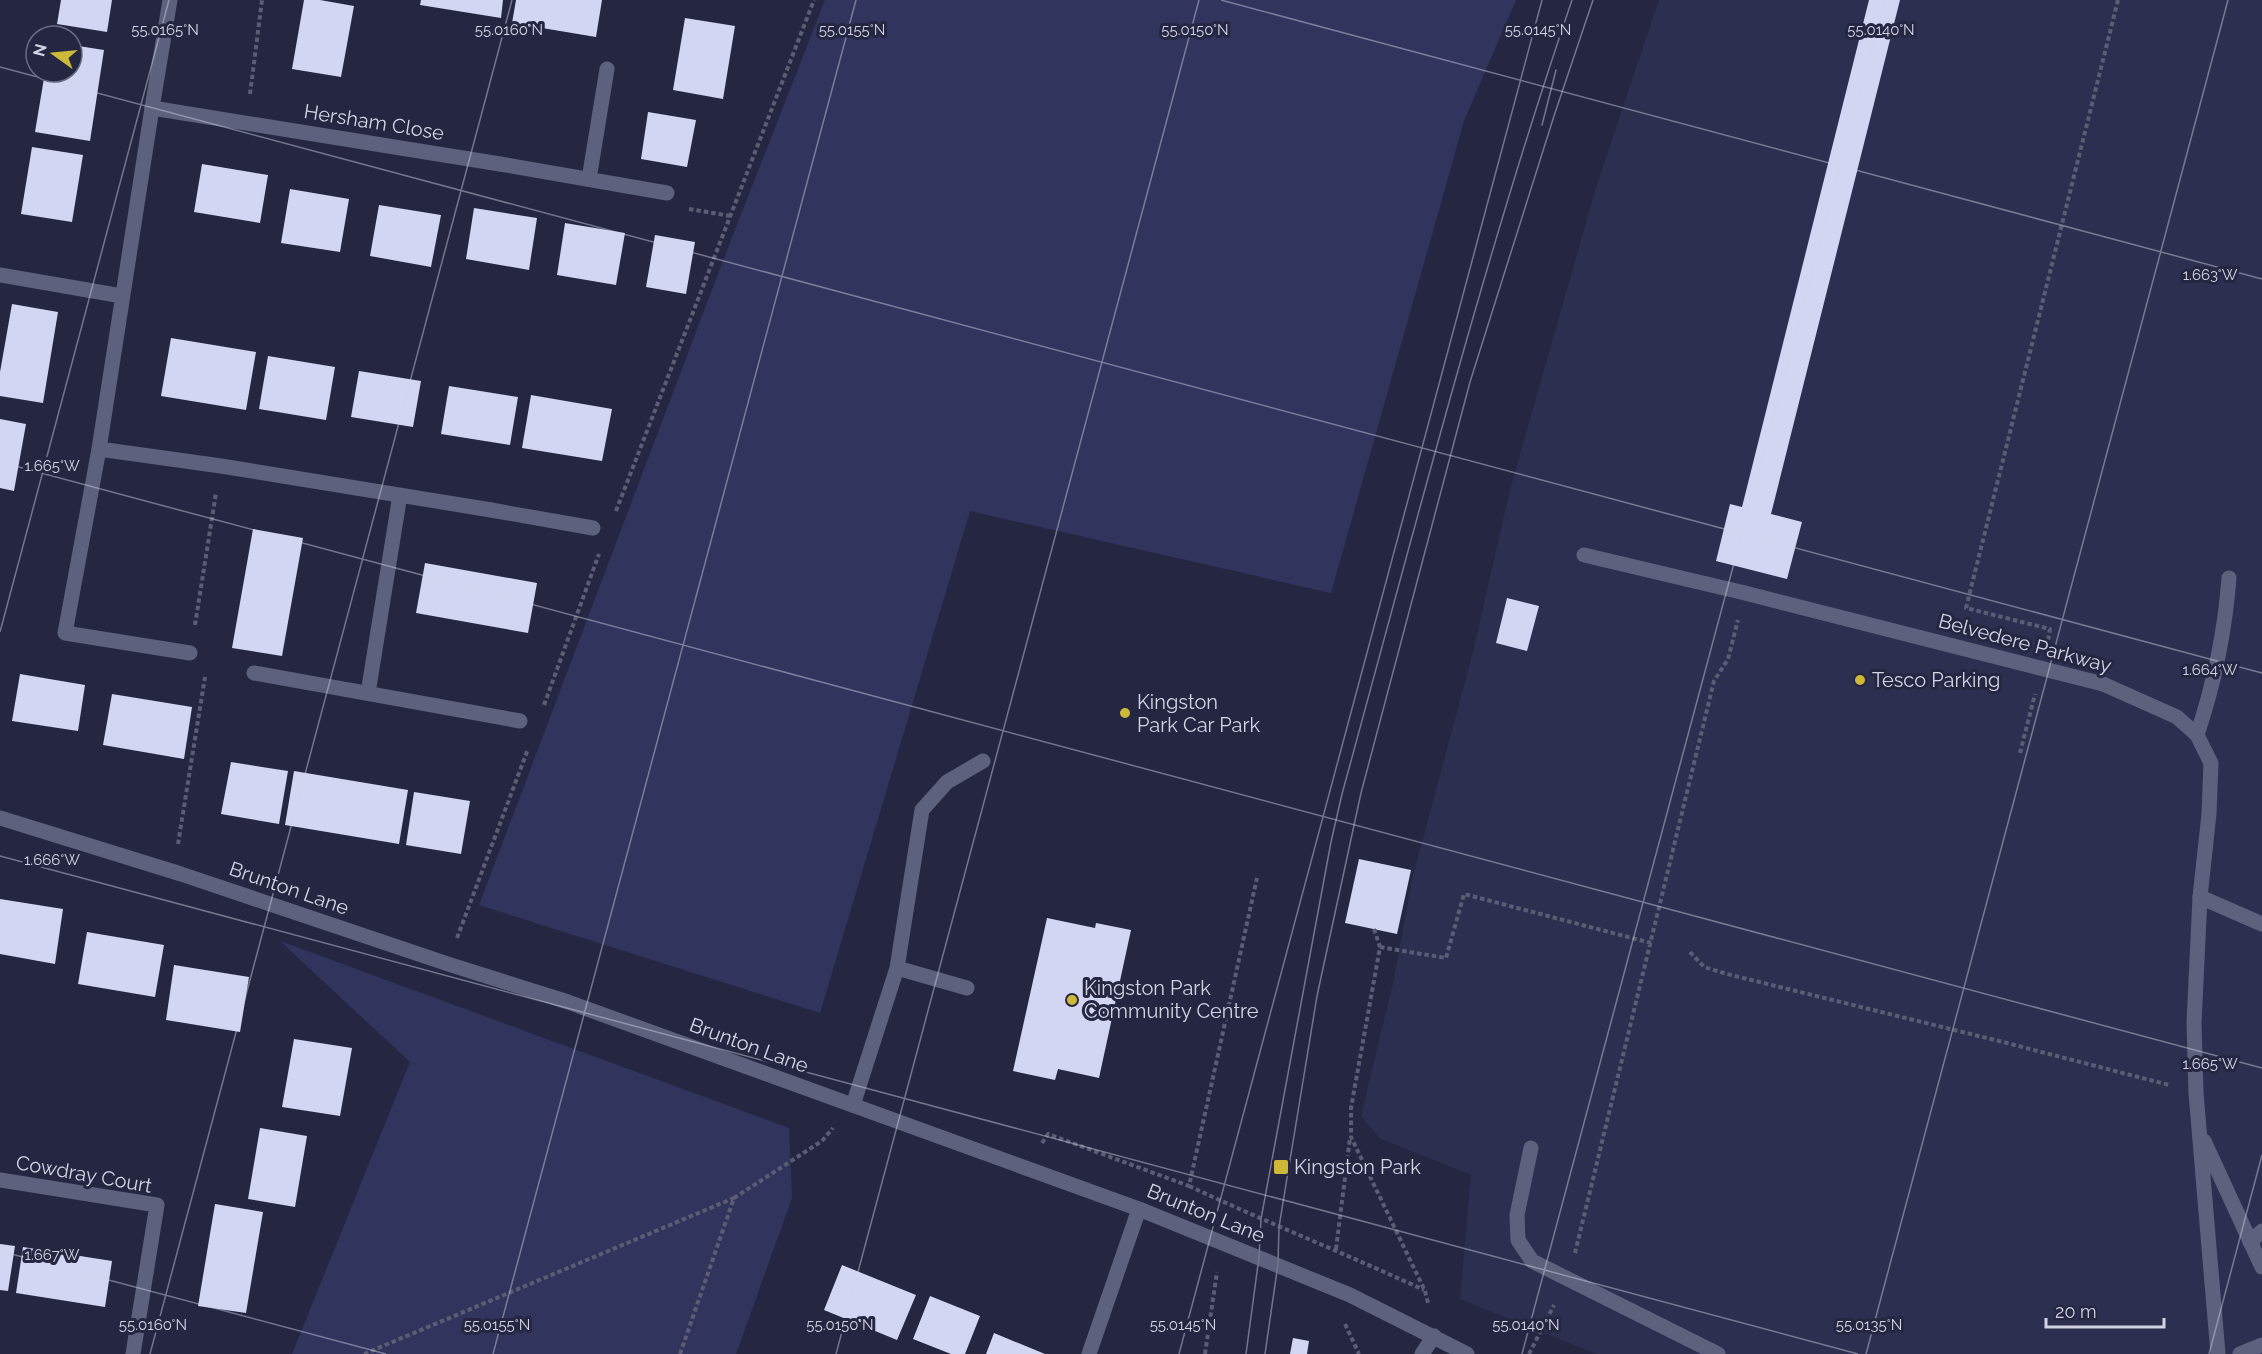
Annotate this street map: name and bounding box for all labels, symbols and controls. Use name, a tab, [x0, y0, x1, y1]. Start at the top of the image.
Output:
text: 55.0165°N	[131, 21, 199, 39]
text: 55.0160°N	[475, 21, 543, 39]
text: 55.0155°N	[819, 21, 885, 39]
text: 55.0150°N	[1161, 21, 1229, 39]
text: 55.0145°N	[1505, 21, 1571, 39]
text: 55.0140°N	[1847, 21, 1915, 39]
north arrow	[24, 24, 84, 84]
text: N	[29, 42, 51, 59]
street label: Hersham Close	[302, 99, 446, 145]
text: 1.663°W	[2183, 266, 2238, 284]
text: 1.665°W	[24, 457, 80, 475]
street label: Belvedere Parkway	[1936, 608, 2114, 678]
text: 1.664°W	[2182, 661, 2238, 679]
place label: Tesco Parking	[1872, 668, 2000, 692]
marker: Tesco Parking	[1853, 673, 1867, 687]
place label: Kingston Park Car Park	[1137, 690, 1260, 737]
marker: Kingston Park Car Park	[1118, 706, 1132, 720]
text: 1.666°W	[24, 851, 80, 869]
street label: Brunton Lane	[226, 856, 352, 920]
place label: Kingston Park Community Centre	[1084, 976, 1259, 1023]
marker: Kingston Park Community Centre	[1065, 993, 1079, 1007]
street label: Brunton Lane	[686, 1012, 812, 1078]
text: 1.665°W	[2182, 1055, 2238, 1073]
street label: Cowdray Court	[14, 1150, 154, 1198]
place label: Kingston Park	[1294, 1155, 1421, 1179]
marker: Kingston Park	[1272, 1158, 1290, 1176]
street label: Brunton Lane	[1144, 1178, 1269, 1248]
text: 1.667°W	[24, 1246, 80, 1264]
scale bar	[2046, 1291, 2164, 1329]
text: 20 m	[2055, 1301, 2097, 1322]
text: 55.0160°N	[119, 1316, 187, 1334]
text: 55.0155°N	[464, 1316, 530, 1334]
text: 55.0150°N	[806, 1316, 874, 1334]
text: 55.0145°N	[1150, 1316, 1216, 1334]
text: 55.0140°N	[1492, 1316, 1560, 1334]
text: 55.0135°N	[1836, 1316, 1902, 1334]

